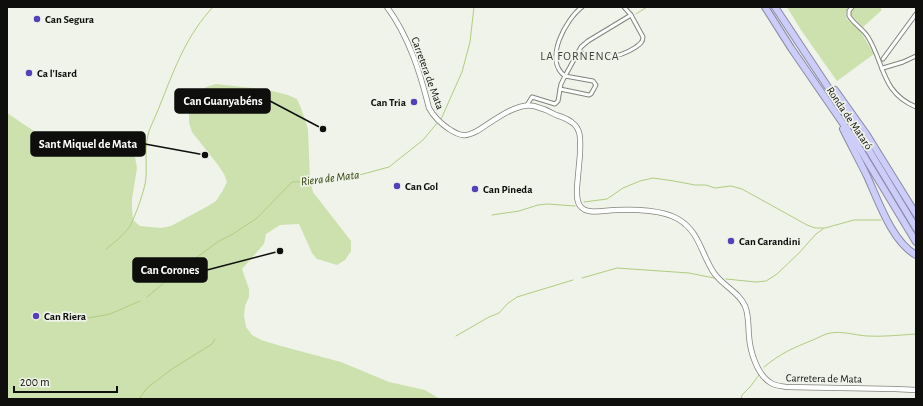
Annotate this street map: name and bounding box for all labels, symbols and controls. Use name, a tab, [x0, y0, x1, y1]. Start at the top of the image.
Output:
marker: Can Segura	[32, 14, 42, 24]
place label: Can Segura	[45, 14, 95, 25]
street label: Carretera de Mata	[409, 35, 446, 111]
district label: LA FORNENCA	[540, 50, 620, 62]
marker: Ca l'Isard	[24, 68, 34, 78]
place label: Ca l'Isard	[37, 68, 77, 79]
street label: Ronda de Mataró	[825, 85, 875, 152]
callout: Can Guanyabéns	[175, 89, 270, 113]
text: Can Guanyabéns	[183, 95, 263, 108]
place label: Can Tria	[371, 97, 407, 108]
marker: Can Tria	[409, 97, 419, 107]
callout: Sant Miquel de Mata	[31, 132, 145, 156]
text: Sant Miquel de Mata	[39, 138, 137, 150]
water label: Riera de Mata	[300, 168, 360, 188]
marker: Can Gol	[392, 181, 402, 191]
place label: Can Gol	[405, 181, 438, 192]
marker: Can Pineda	[470, 184, 480, 194]
place label: Can Pineda	[483, 184, 533, 195]
marker: Can Carandini	[726, 236, 736, 246]
place label: Can Carandini	[739, 236, 801, 247]
callout: Can Corones	[133, 258, 207, 282]
text: Can Corones	[141, 264, 200, 276]
marker: Can Riera	[31, 311, 41, 321]
place label: Can Riera	[44, 311, 87, 322]
scale bar	[14, 368, 117, 394]
street label: Carretera de Mata	[786, 372, 862, 385]
text: 200 m	[20, 376, 50, 388]

